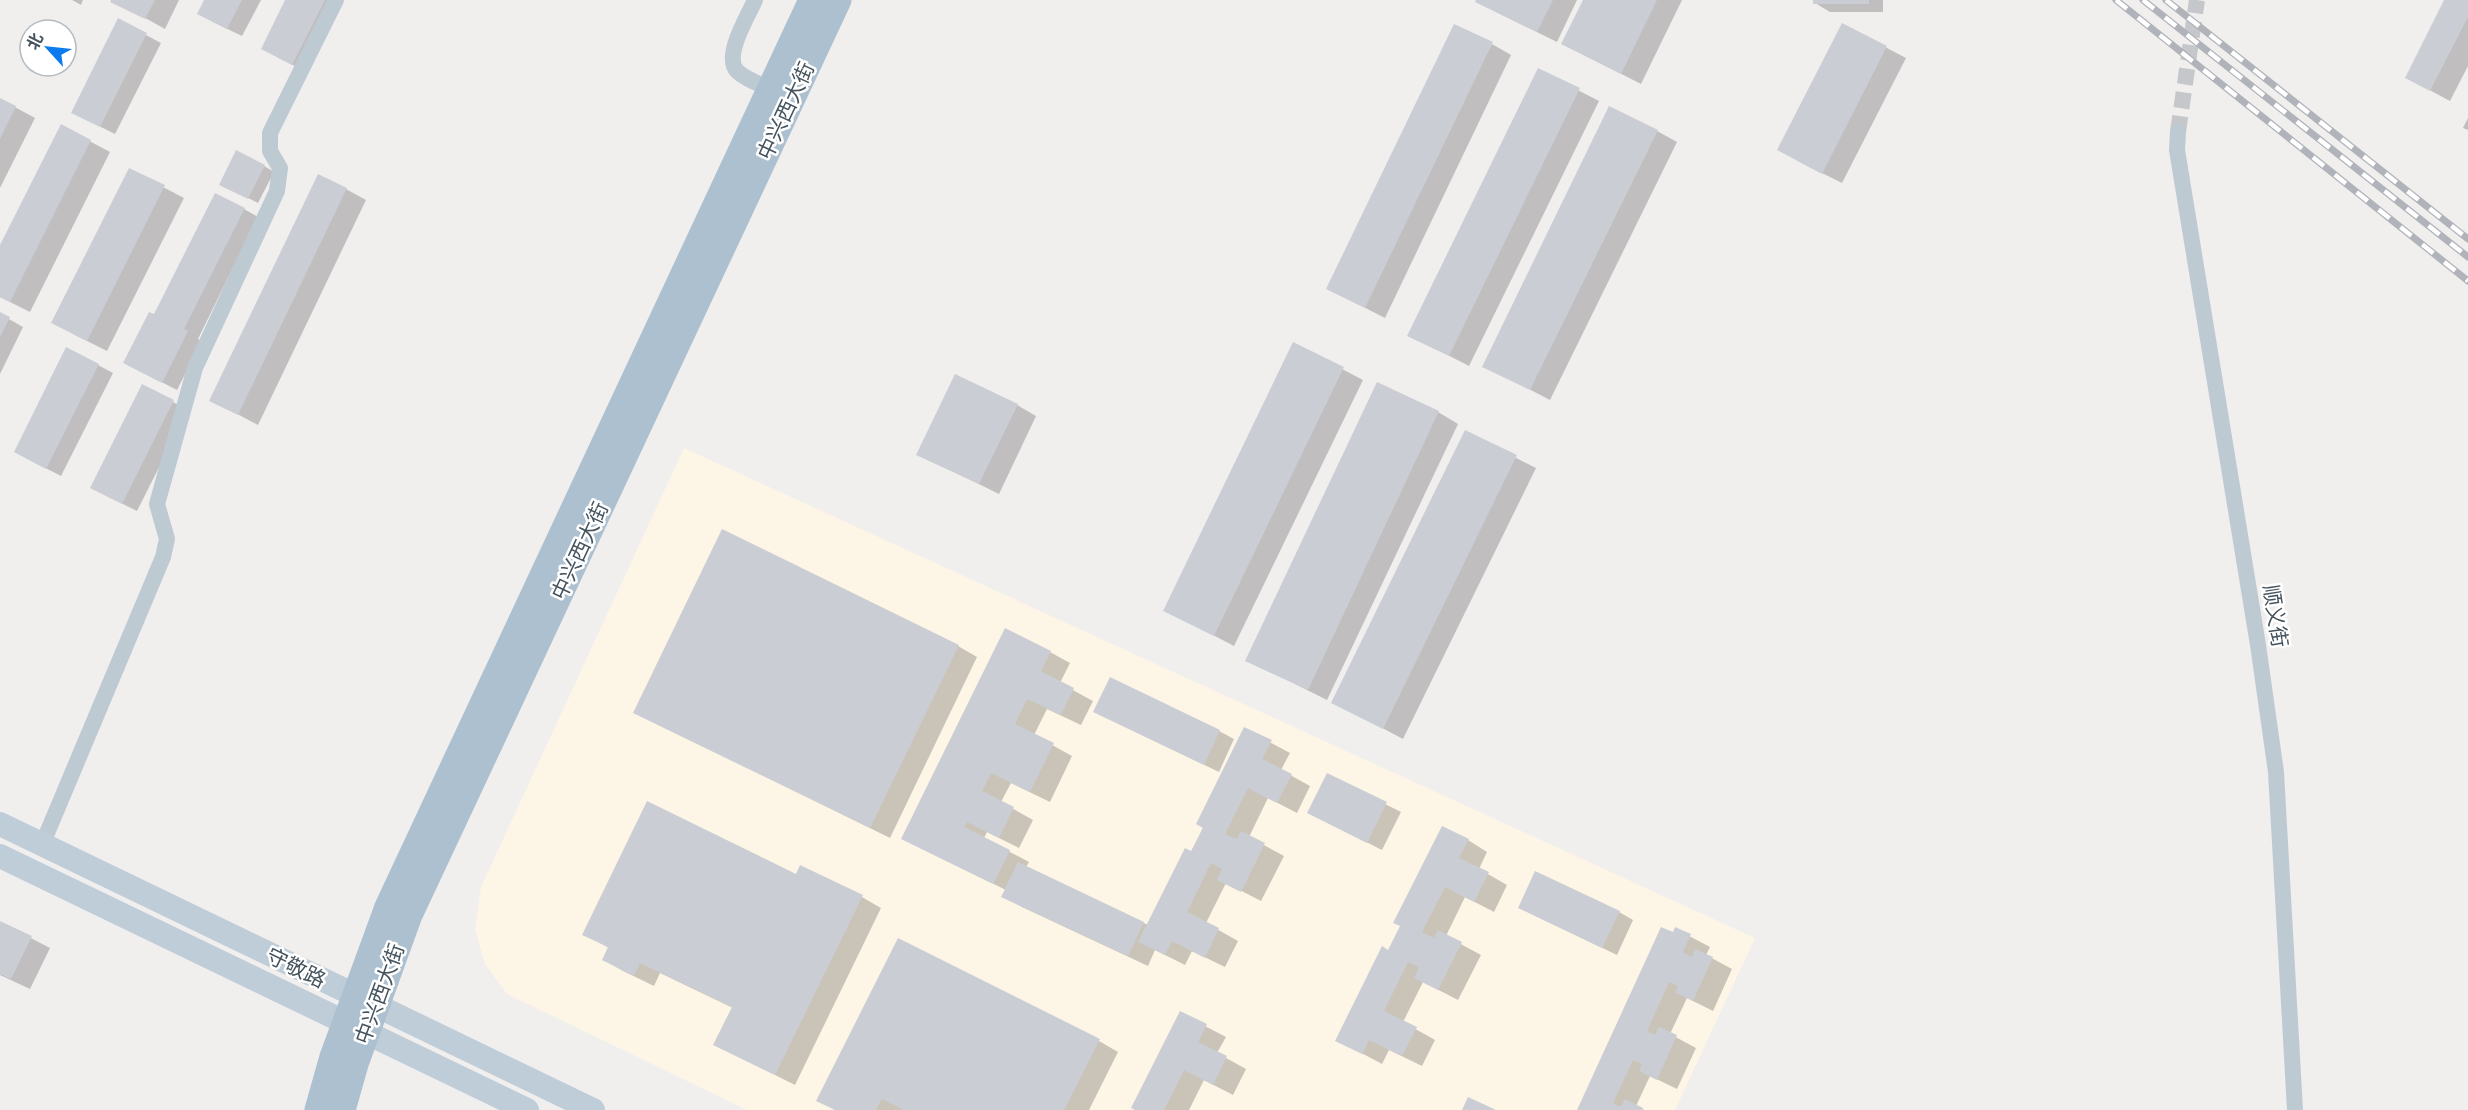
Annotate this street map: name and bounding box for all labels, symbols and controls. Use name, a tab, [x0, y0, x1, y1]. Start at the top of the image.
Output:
north arrow	[18, 18, 78, 78]
text: 北	[22, 30, 47, 53]
street label: 中兴西大街	[751, 58, 819, 164]
street label: 中兴西大街	[545, 498, 613, 604]
street label: 顺义街	[2258, 583, 2294, 649]
street label: 中兴西大街	[349, 940, 409, 1047]
street label: 守敬路	[262, 942, 330, 993]

